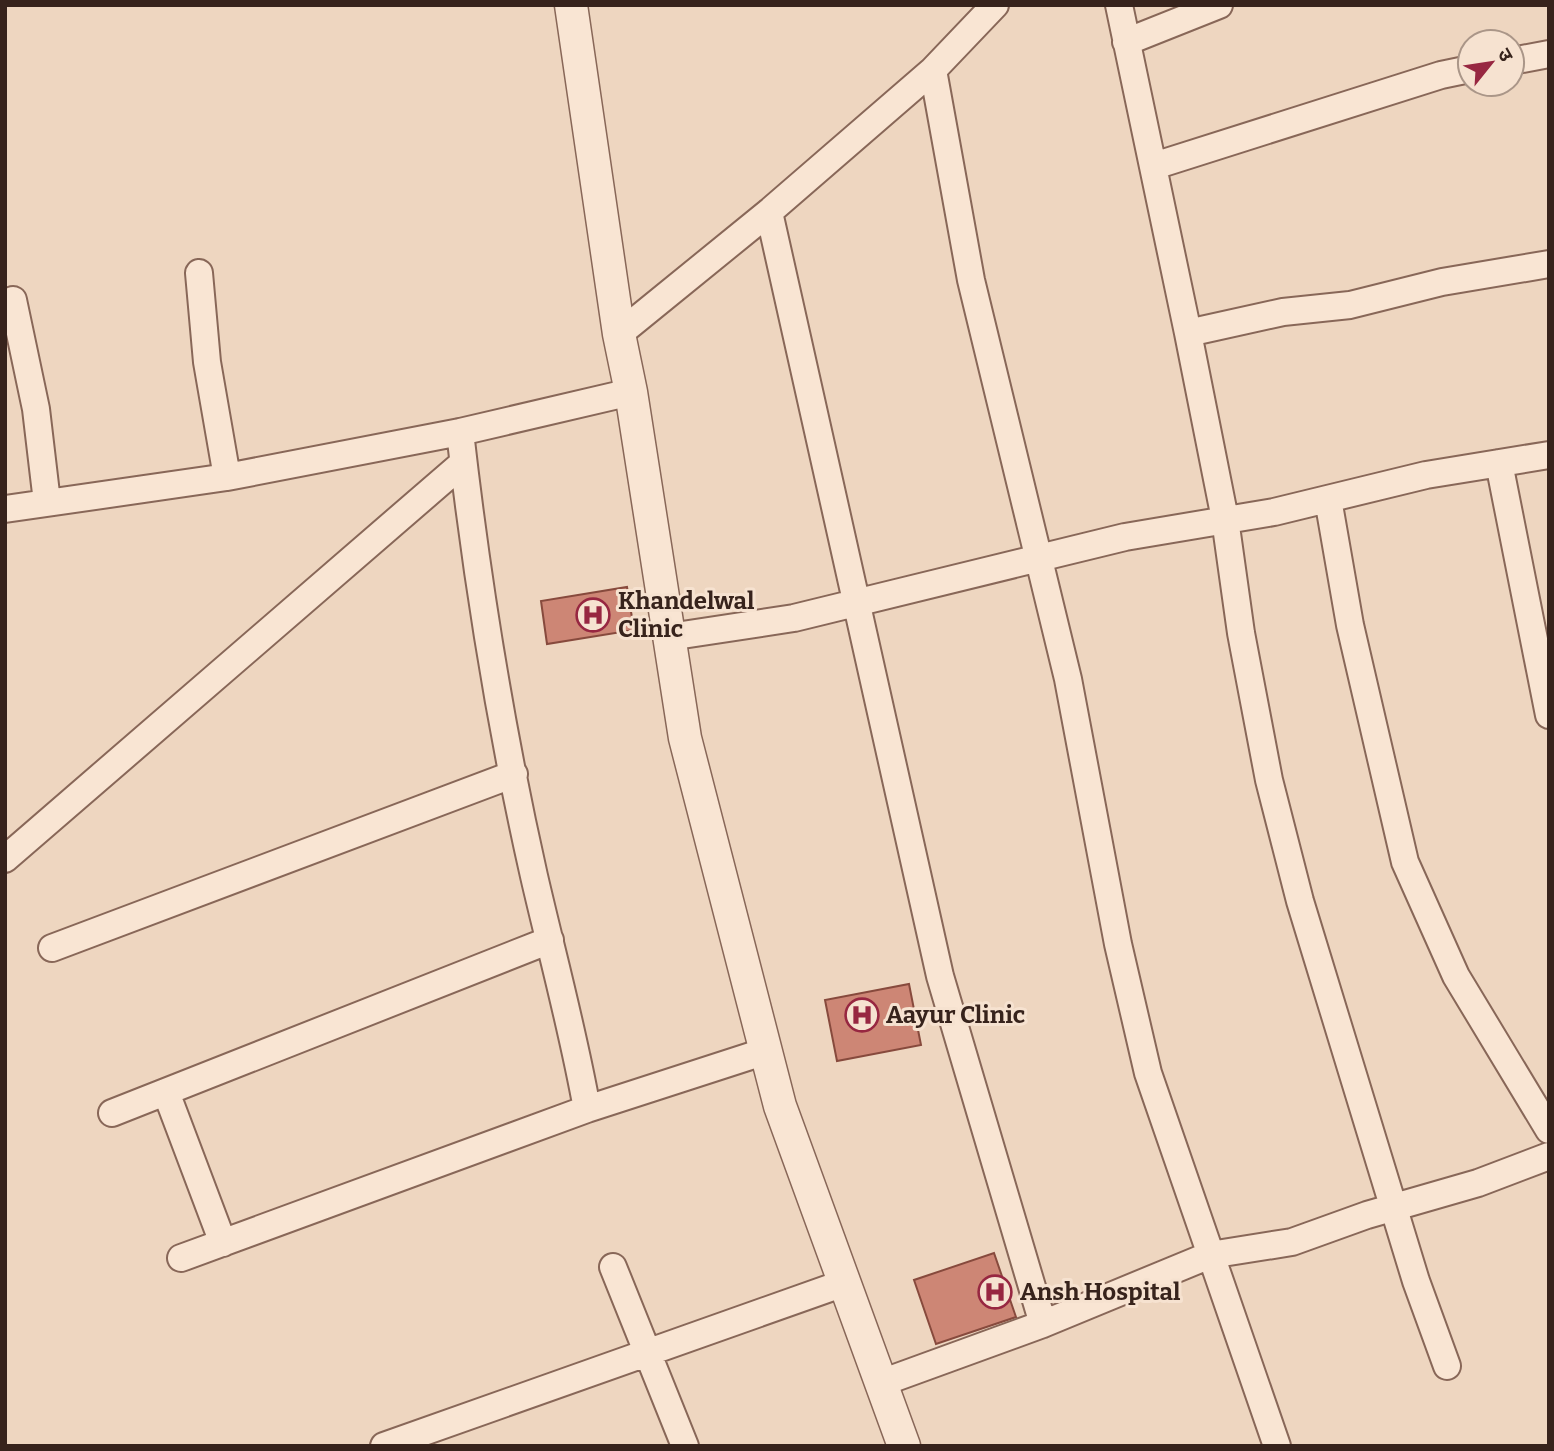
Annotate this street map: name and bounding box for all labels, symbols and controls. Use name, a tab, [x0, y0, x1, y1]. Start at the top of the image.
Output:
north arrow	[1456, 28, 1526, 98]
text: उ	[1493, 44, 1518, 66]
place label: Khandelwal Clinic	[618, 587, 755, 643]
hospital icon: Khandelwal Clinic	[574, 596, 612, 634]
hospital icon: Aayur Clinic	[843, 996, 881, 1034]
place label: Aayur Clinic	[886, 1001, 1025, 1029]
hospital icon: Ansh Hospital	[976, 1273, 1014, 1311]
place label: Ansh Hospital	[1020, 1278, 1181, 1306]

